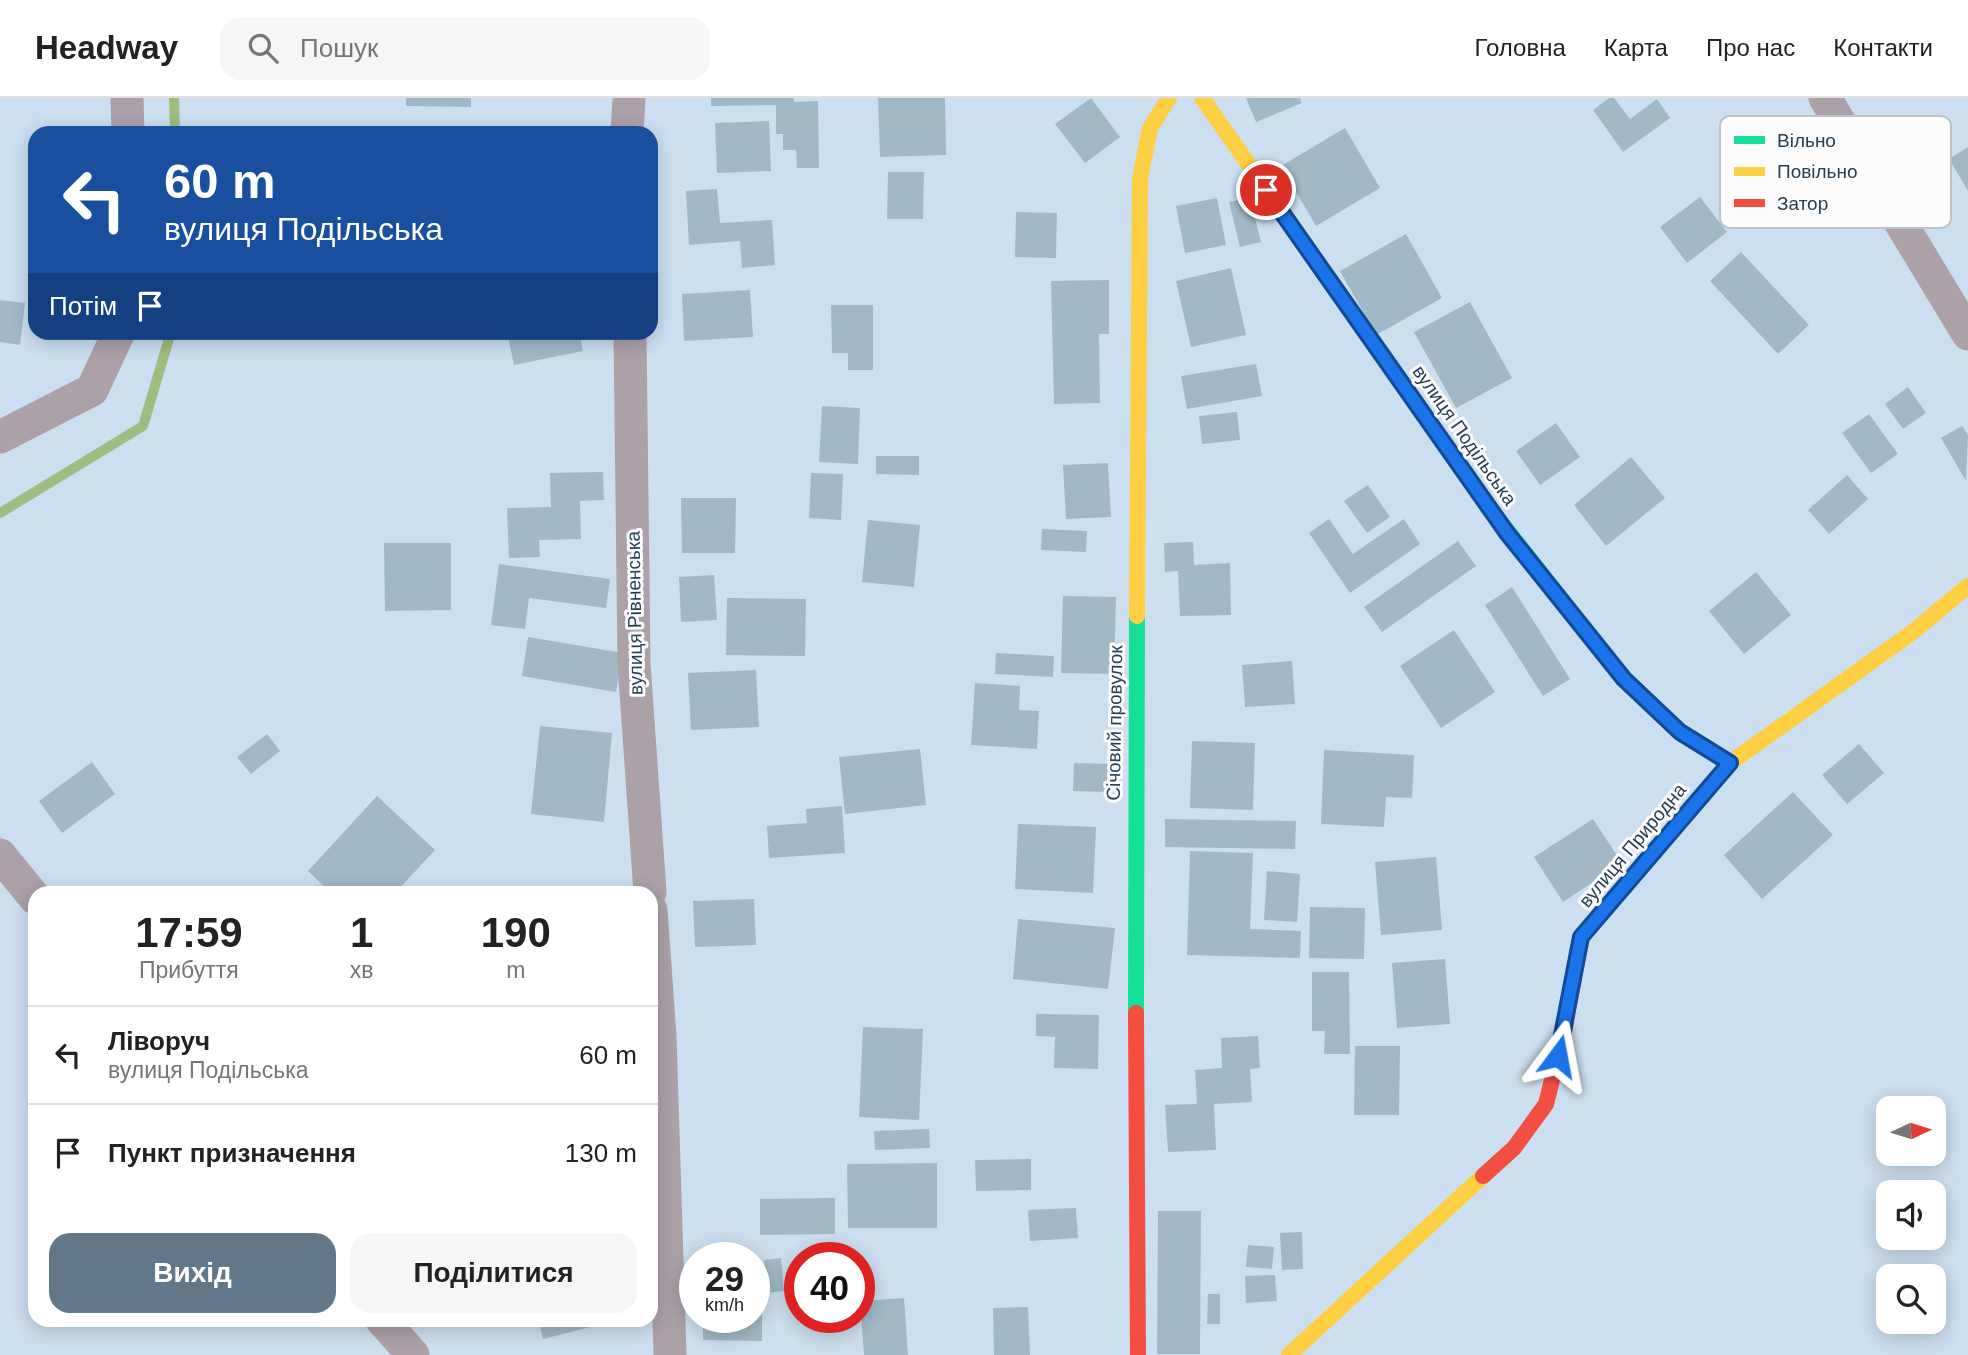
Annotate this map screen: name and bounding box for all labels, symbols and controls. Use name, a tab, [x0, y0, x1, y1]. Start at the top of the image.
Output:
search box	[220, 17, 710, 80]
text: Headway	[35, 29, 178, 66]
icon: search	[244, 29, 282, 67]
text: Пошук	[300, 33, 378, 63]
text: Головна	[1475, 34, 1566, 61]
text: Карта	[1604, 34, 1668, 61]
text: Про нас	[1706, 34, 1795, 61]
text: Контакти	[1833, 34, 1933, 61]
legend	[1720, 116, 1951, 228]
text: Вільно	[1777, 130, 1836, 151]
icon: left	[49, 154, 140, 245]
text: 60 m	[164, 154, 276, 208]
pin	[1236, 160, 1296, 220]
text: Повільно	[1777, 161, 1858, 182]
icon: arrive	[1247, 171, 1285, 209]
text: Затор	[1777, 193, 1828, 214]
text: вулиця Подільська	[164, 211, 443, 247]
icon: arrive	[131, 287, 169, 325]
text: Потім	[49, 291, 117, 321]
street label: вулиця Подільська	[1408, 361, 1521, 510]
street label: вулиця Рівненська	[623, 530, 646, 695]
street label: Січовий провулок	[1103, 644, 1126, 801]
street label: вулиця Природна	[1575, 779, 1690, 911]
text: 17:59	[135, 909, 243, 956]
text: 1	[350, 909, 373, 956]
text: 190	[481, 909, 551, 956]
text: Прибуття	[139, 957, 239, 983]
text: хв	[350, 957, 374, 983]
text: m	[506, 957, 525, 983]
position arrow	[1521, 1019, 1595, 1093]
text: Ліворуч	[108, 1026, 210, 1056]
icon: left	[49, 1036, 87, 1074]
text: 60 m	[579, 1040, 637, 1070]
text: вулиця Подільська	[108, 1057, 309, 1083]
north arrow	[1876, 1096, 1946, 1166]
map controls	[1876, 1096, 1946, 1334]
icon: arrive	[49, 1134, 87, 1172]
text: Пункт призначення	[108, 1138, 356, 1168]
text: 130 m	[565, 1138, 637, 1168]
button: sound	[1876, 1180, 1946, 1250]
button: Вихід	[49, 1233, 336, 1313]
button: Поділитися	[350, 1233, 637, 1313]
speed limit sign: 40	[784, 1242, 875, 1333]
text: 29	[705, 1259, 744, 1298]
button: search	[1876, 1264, 1946, 1334]
text: km/h	[705, 1295, 744, 1315]

